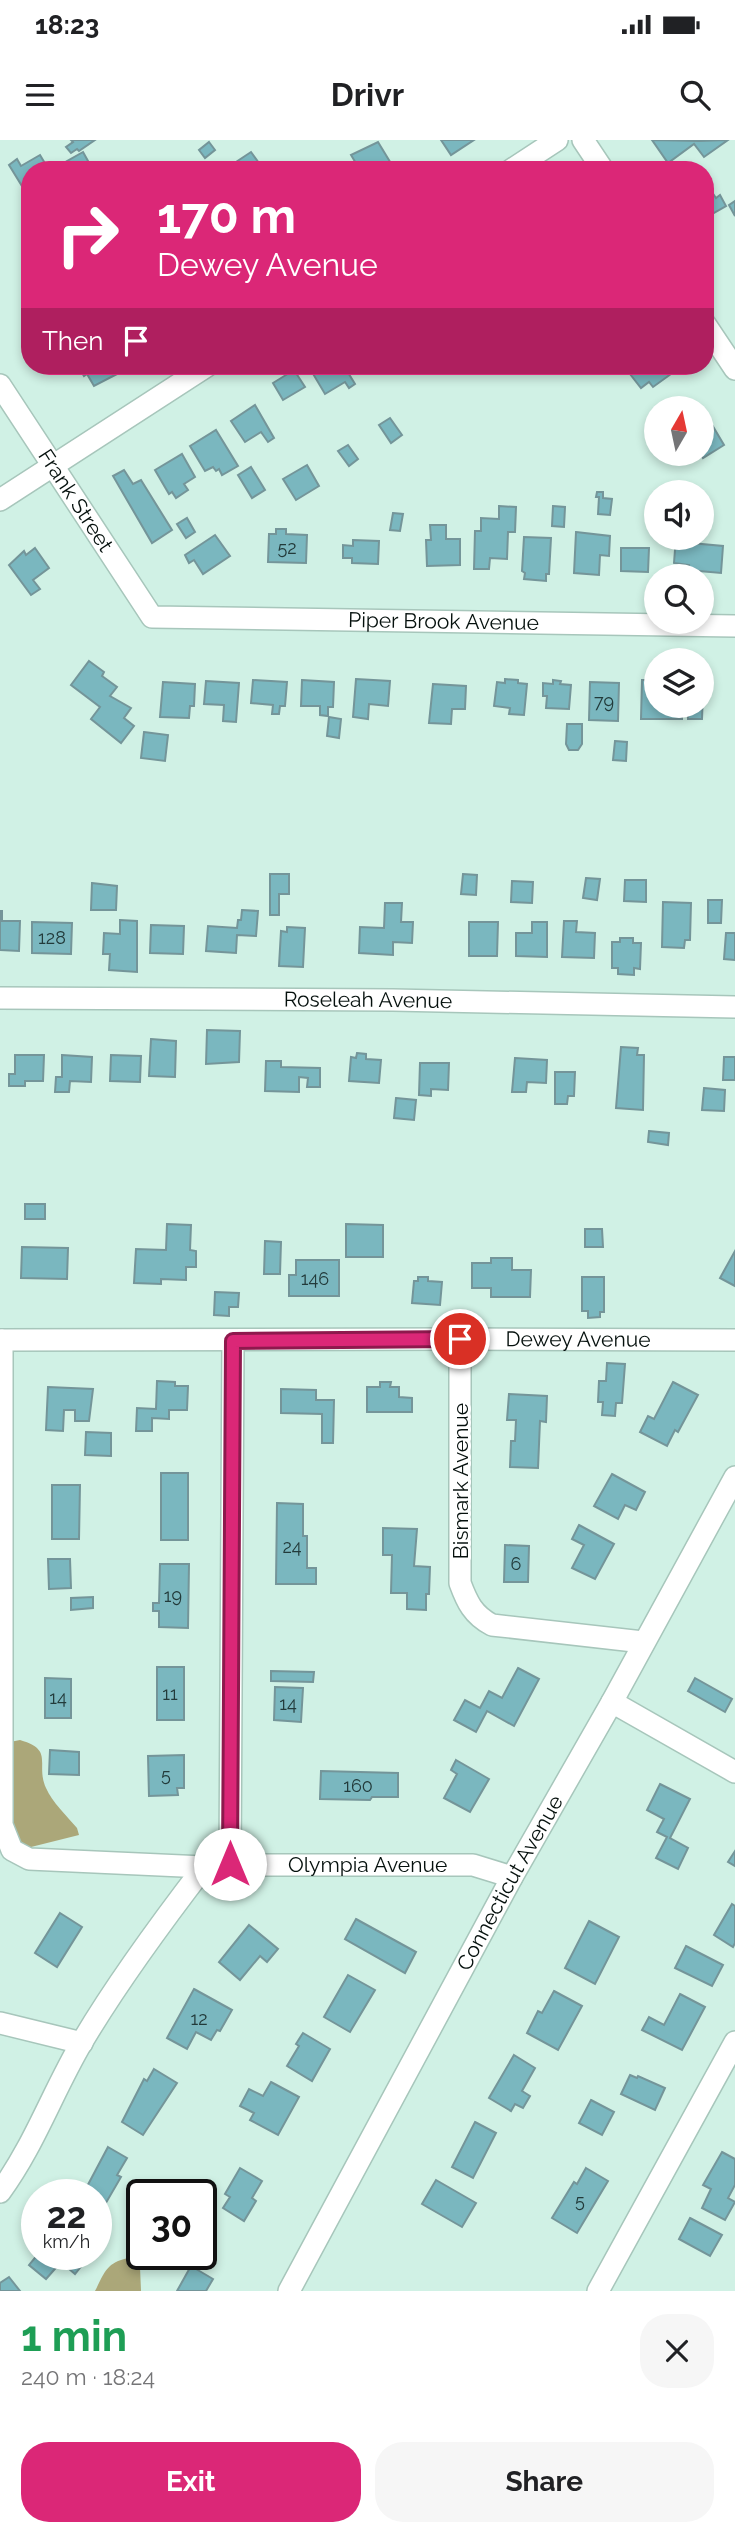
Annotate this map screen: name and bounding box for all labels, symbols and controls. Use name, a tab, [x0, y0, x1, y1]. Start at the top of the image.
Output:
text: 18:23	[35, 10, 99, 40]
icon: menu	[21, 76, 59, 114]
text: Drivr	[331, 76, 404, 113]
icon: search	[676, 76, 714, 114]
text: 170 m	[157, 187, 296, 244]
icon: right	[42, 189, 133, 280]
text: Dewey Avenue	[157, 246, 378, 283]
icon: arrive	[117, 322, 155, 360]
text: Then	[42, 326, 103, 356]
north arrow	[644, 396, 714, 466]
map controls	[644, 396, 714, 718]
street label: Frank Street	[33, 444, 119, 556]
button: sound	[644, 480, 714, 550]
house number: 52	[277, 537, 297, 558]
button: search	[644, 564, 714, 634]
street label: Piper Brook Avenue	[348, 607, 539, 635]
button: layers	[644, 648, 714, 718]
house number: 79	[594, 691, 614, 712]
house number: 128	[38, 927, 66, 948]
street label: Roseleah Avenue	[284, 986, 453, 1013]
house number: 146	[301, 1268, 329, 1289]
pin	[430, 1309, 490, 1369]
icon: arrive	[441, 1320, 479, 1358]
street label: Dewey Avenue	[505, 1326, 651, 1352]
street label: Bismark Avenue	[448, 1403, 473, 1559]
house number: 24	[282, 1536, 302, 1557]
house number: 6	[511, 1553, 522, 1574]
house number: 19	[164, 1585, 182, 1606]
house number: 11	[162, 1683, 178, 1704]
house number: 14	[49, 1687, 67, 1708]
house number: 14	[279, 1693, 297, 1714]
house number: 5	[161, 1764, 171, 1785]
house number: 160	[343, 1775, 373, 1796]
street label: Connecticut Avenue	[451, 1791, 568, 1975]
position arrow	[193, 1827, 267, 1901]
street label: Olympia Avenue	[288, 1852, 447, 1877]
house number: 12	[190, 2008, 208, 2029]
speed limit sign: 30	[126, 2179, 217, 2270]
house number: 5	[575, 2190, 585, 2211]
text: 22	[47, 2195, 86, 2236]
text: km/h	[43, 2231, 90, 2252]
text: 1 min	[21, 2312, 127, 2361]
button: close	[640, 2314, 714, 2388]
text: 240 m · 18:24	[21, 2363, 155, 2390]
button: Exit	[21, 2442, 361, 2522]
button: Share	[375, 2442, 714, 2522]

